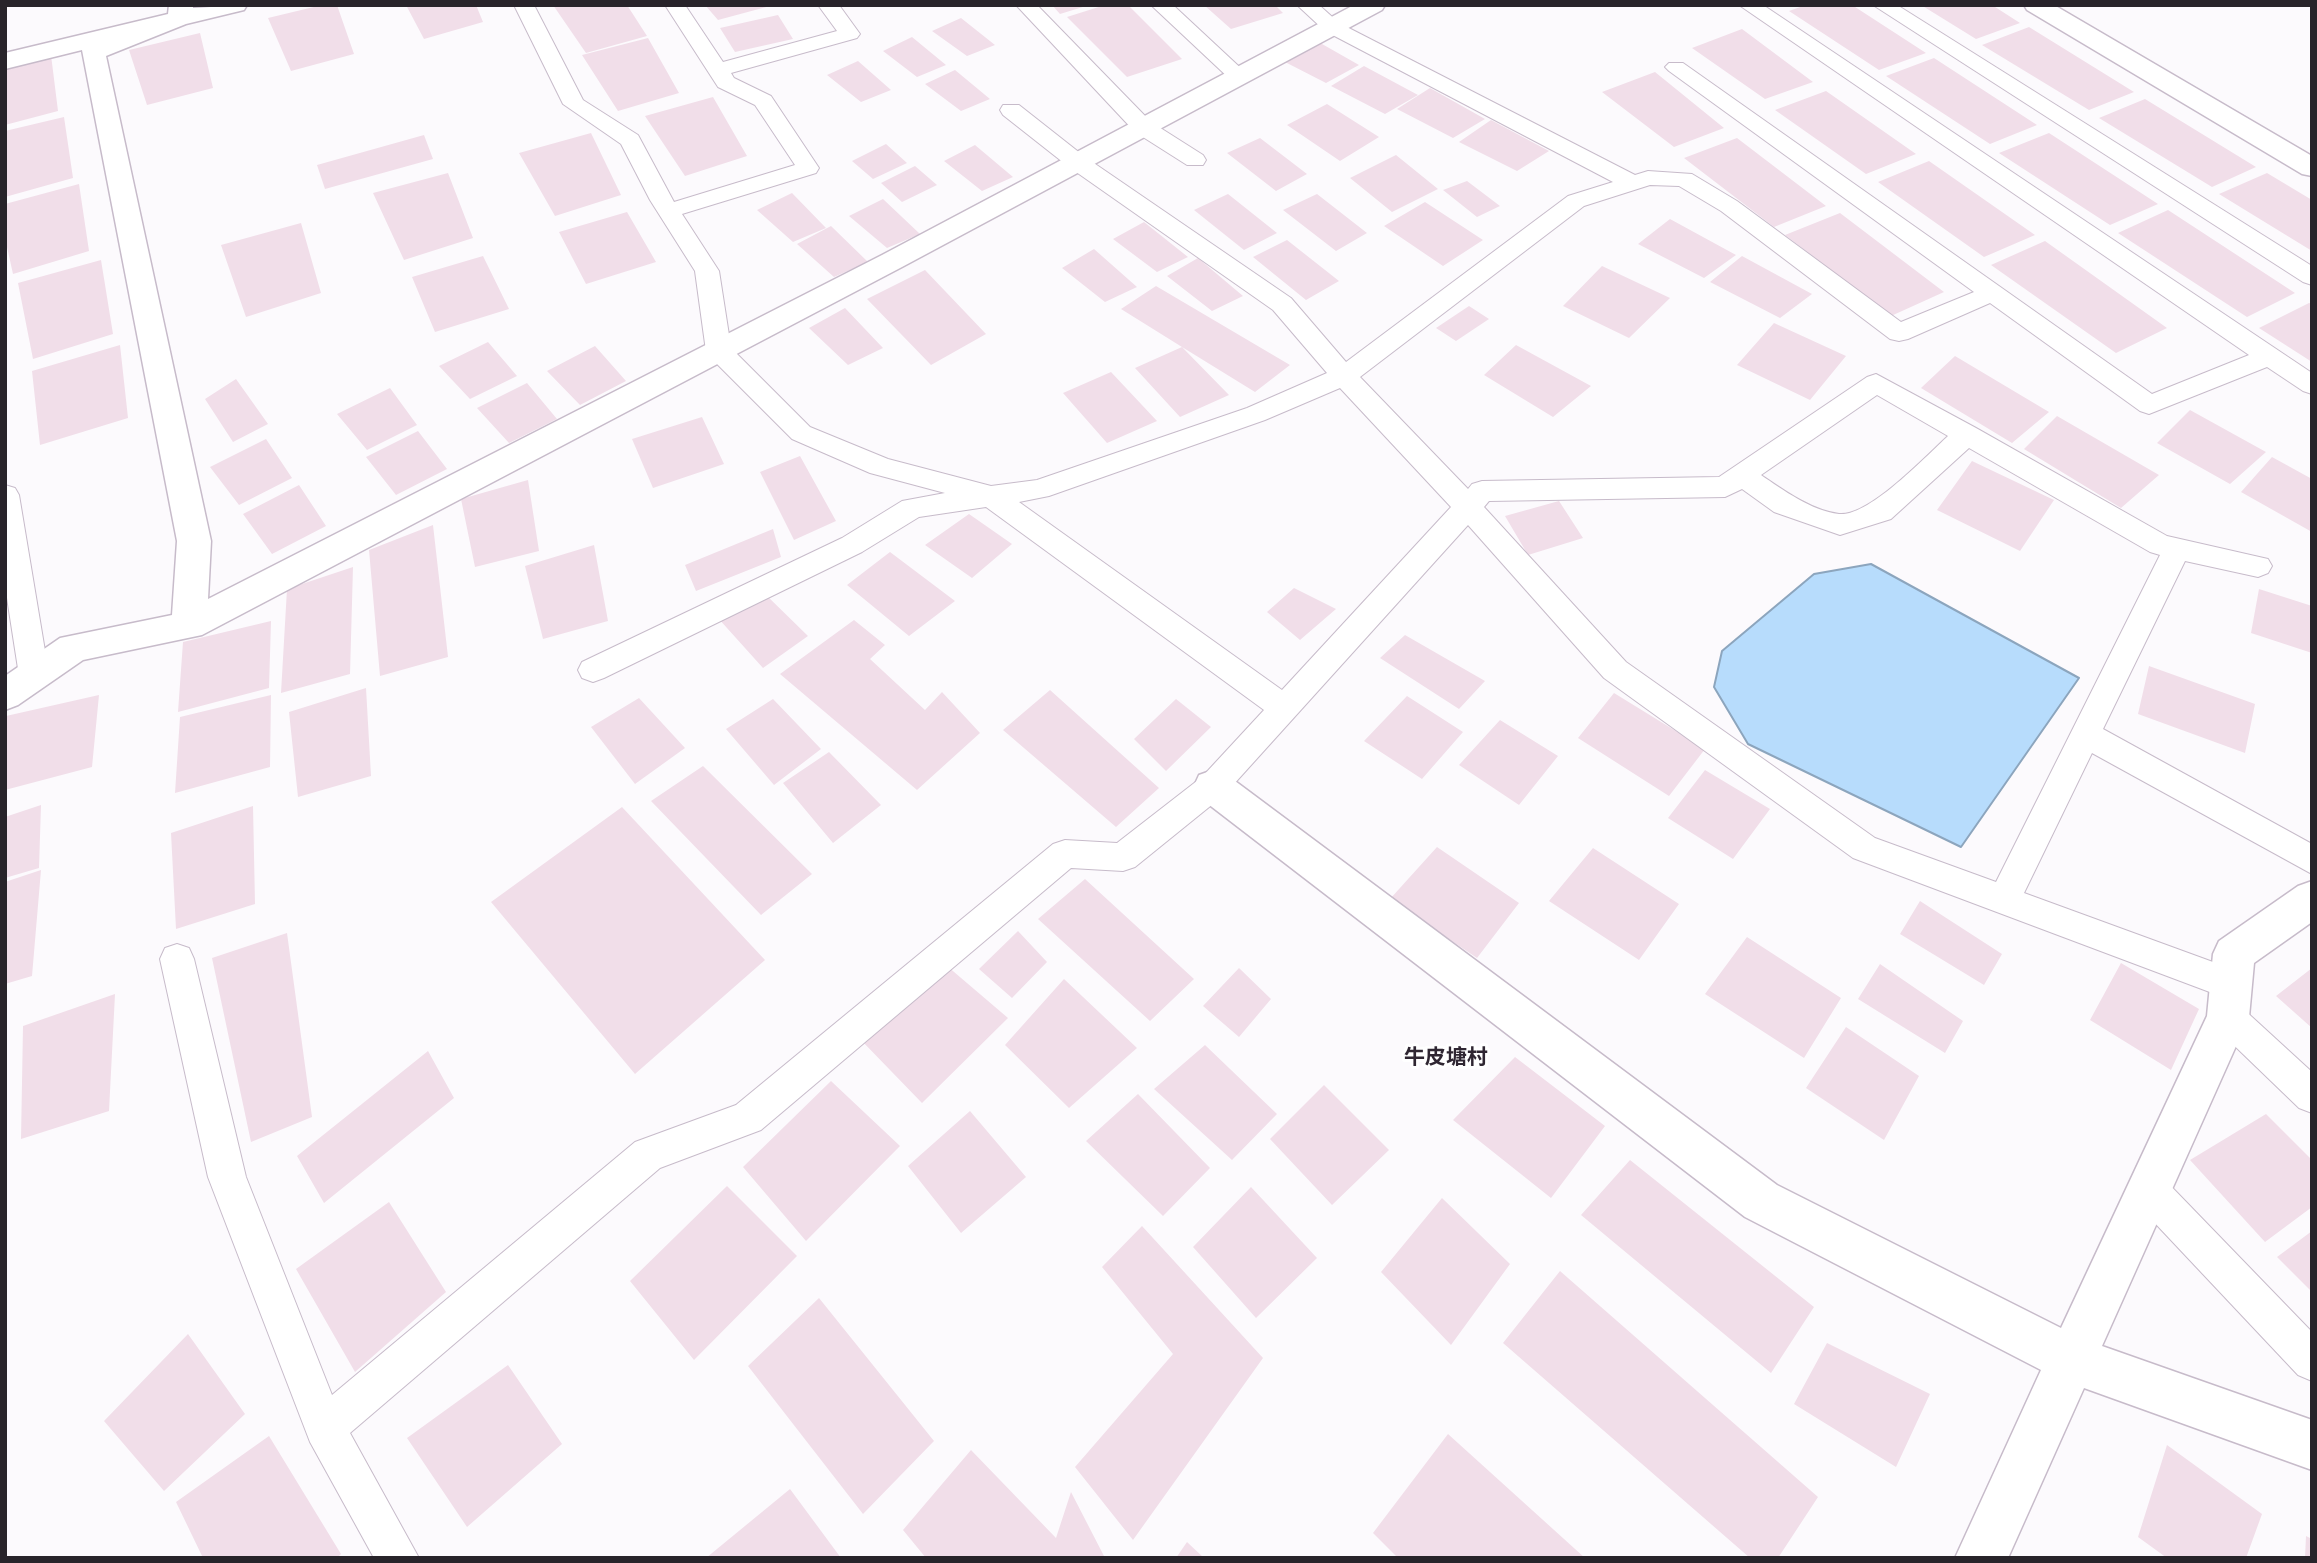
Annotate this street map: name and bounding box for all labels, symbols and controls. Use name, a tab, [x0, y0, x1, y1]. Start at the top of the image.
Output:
district label: 牛皮塘村	[1404, 1044, 1488, 1070]

